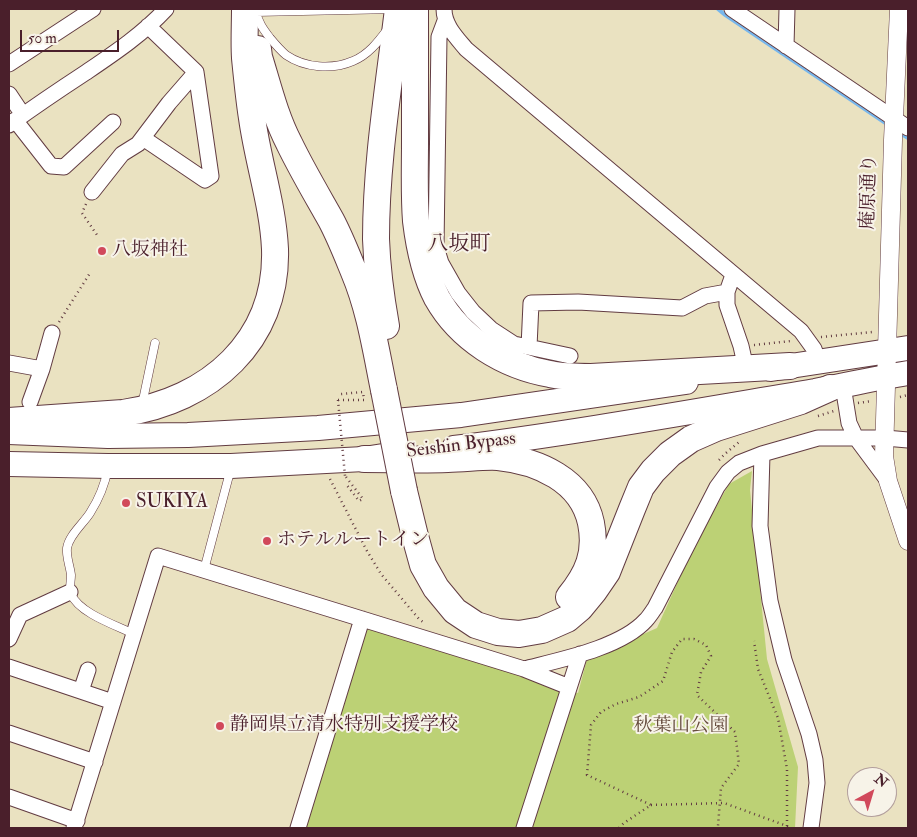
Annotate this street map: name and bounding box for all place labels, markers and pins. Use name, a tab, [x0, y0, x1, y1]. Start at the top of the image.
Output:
place label: 八坂神社	[112, 240, 188, 262]
marker: 八坂神社	[96, 245, 108, 257]
place label: SUKIYA	[136, 492, 208, 514]
marker: SUKIYA	[120, 497, 132, 509]
place label: ホテルルートイン	[277, 530, 429, 552]
marker: ホテルルートイン	[261, 535, 273, 547]
place label: 静岡県立清水特別支援学校	[230, 715, 458, 737]
marker: 静岡県立清水特別支援学校	[214, 720, 226, 732]

